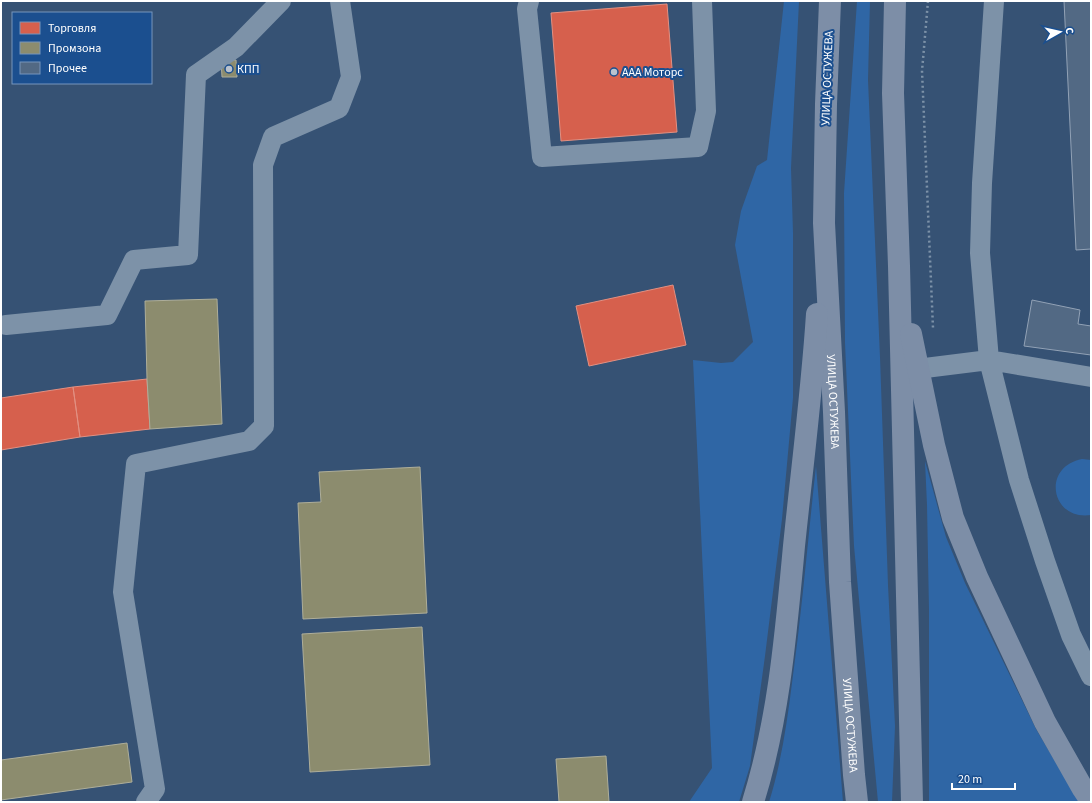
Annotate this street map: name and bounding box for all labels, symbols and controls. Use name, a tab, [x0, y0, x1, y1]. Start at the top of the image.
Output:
legend	[12, 12, 152, 84]
north arrow	[1040, 12, 1080, 52]
text: Торговля	[48, 20, 96, 37]
text: С	[1062, 26, 1077, 35]
street label: УЛИЦА ОСТУЖЕВА	[817, 30, 838, 126]
text: Промзона	[48, 40, 101, 57]
text: Прочее	[48, 60, 87, 77]
place label: КПП	[237, 61, 259, 78]
marker: КПП	[224, 64, 234, 74]
place label: ААА Моторс	[622, 64, 683, 81]
marker: ААА Моторс	[609, 67, 619, 77]
street label: УЛИЦА ОСТУЖЕВА	[822, 354, 843, 450]
street label: УЛИЦА ОСТУЖЕВА	[838, 677, 862, 773]
scale bar	[952, 765, 1015, 791]
text: 20 m	[958, 771, 982, 788]

